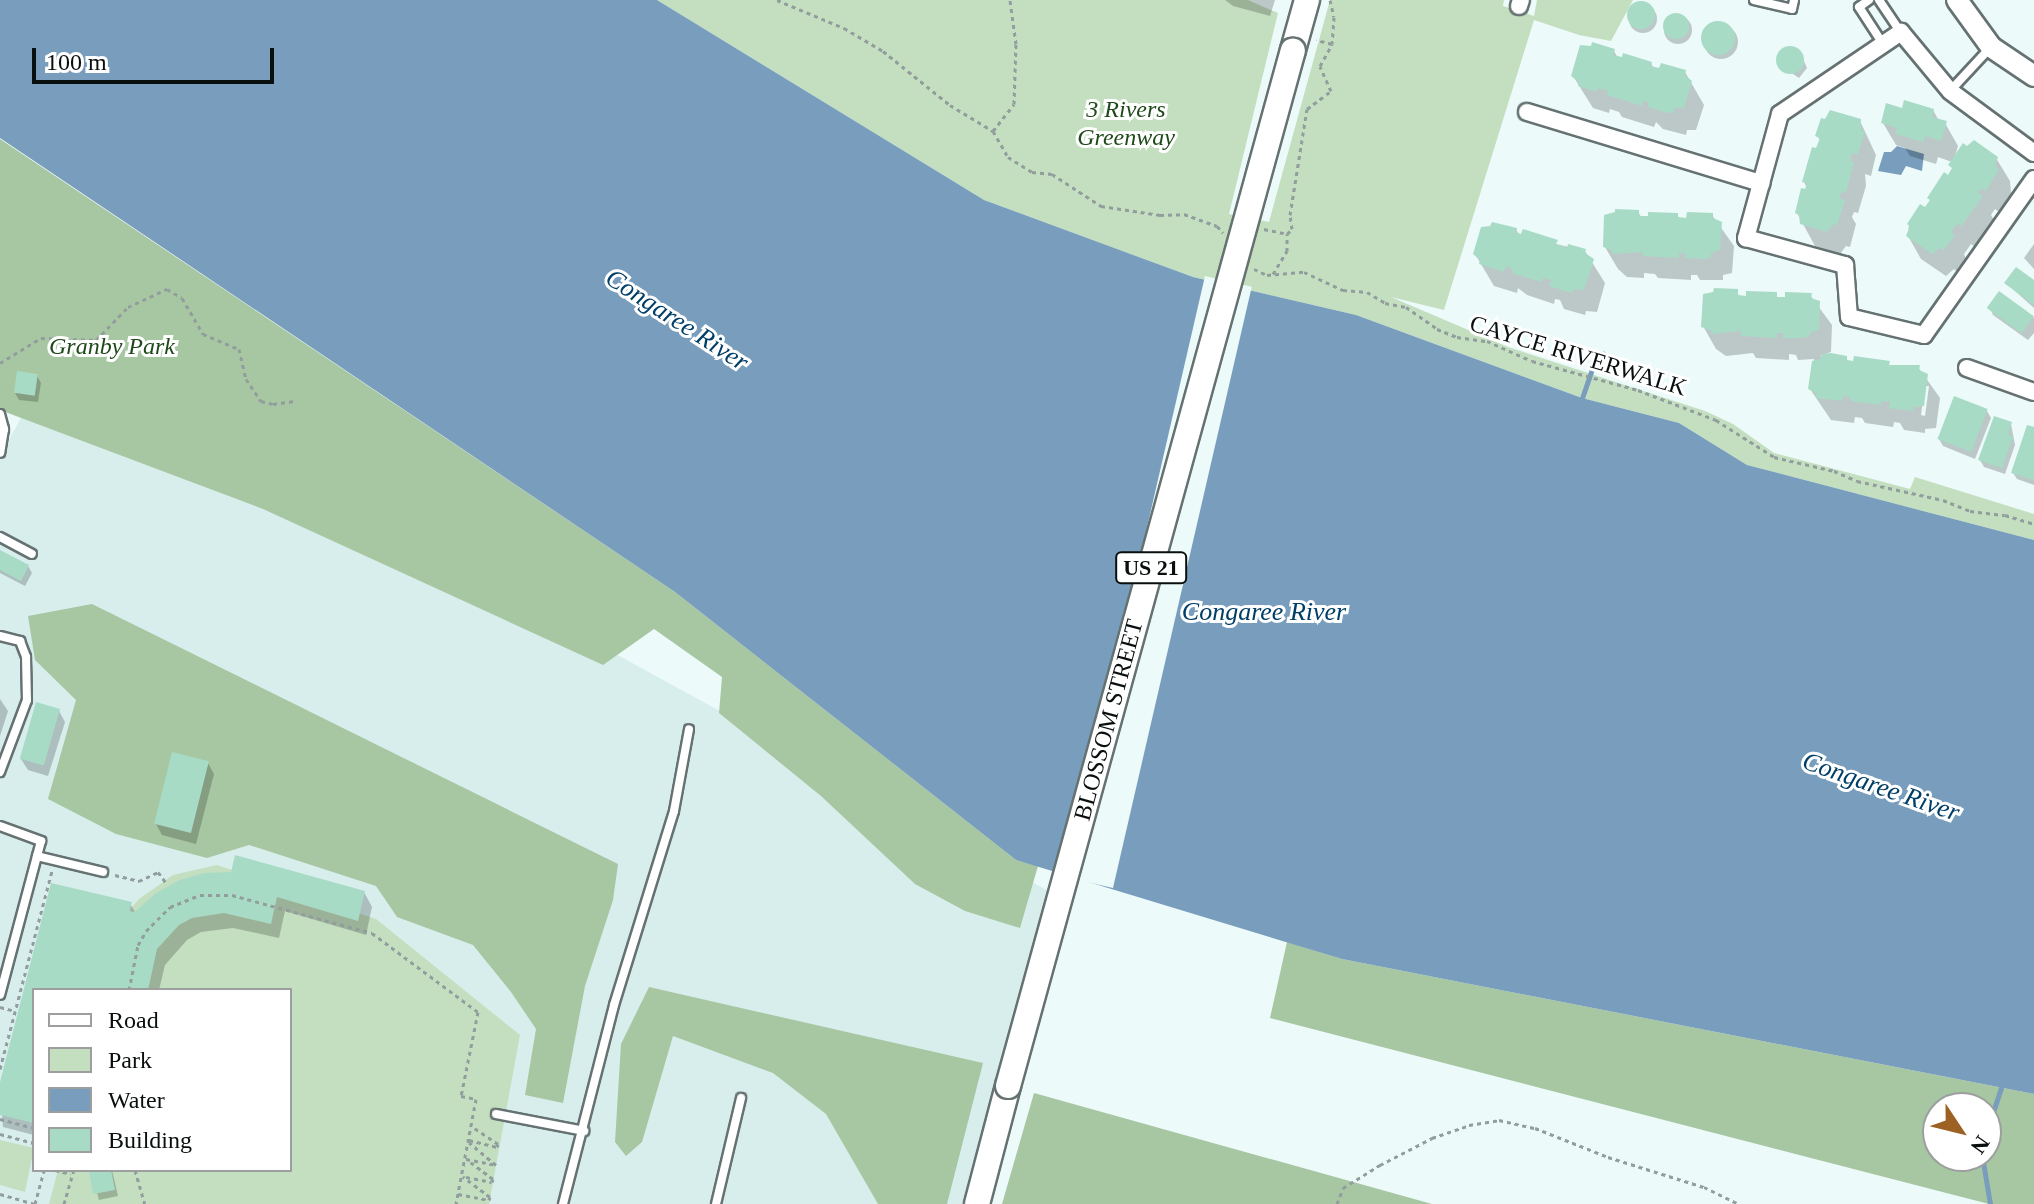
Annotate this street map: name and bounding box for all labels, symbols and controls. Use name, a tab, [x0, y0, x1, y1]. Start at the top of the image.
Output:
scale bar	[36, 32, 278, 82]
text: 100 m	[46, 49, 107, 75]
park label: 3 Rivers Greenway	[1077, 96, 1175, 152]
water label: Congaree River	[600, 262, 754, 378]
street label: CAYCE RIVERWALK	[1466, 309, 1690, 403]
park label: Granby Park	[49, 333, 175, 361]
road number: US 21	[1115, 550, 1187, 586]
water label: Congaree River	[1182, 596, 1346, 628]
street label: BLOSSOM STREET	[1068, 616, 1150, 824]
water label: Congaree River	[1798, 745, 1964, 829]
legend	[32, 988, 292, 1172]
text: Road	[108, 1007, 159, 1033]
text: Park	[108, 1047, 152, 1073]
text: Water	[108, 1087, 165, 1113]
north arrow	[1922, 1092, 2002, 1172]
text: Building	[108, 1127, 192, 1153]
text: N	[1966, 1131, 1995, 1159]

